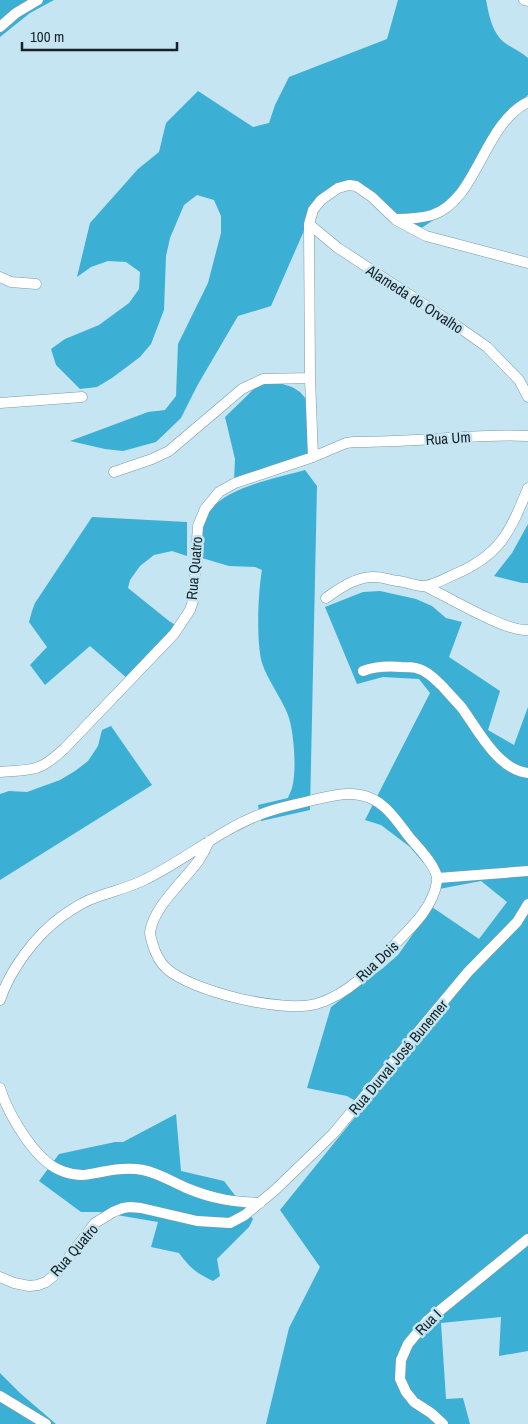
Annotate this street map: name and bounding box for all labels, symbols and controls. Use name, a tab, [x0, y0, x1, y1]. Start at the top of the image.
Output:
scale bar	[22, 20, 178, 52]
text: 100 m	[30, 26, 64, 47]
street label: Alameda do Orvalho	[361, 259, 468, 338]
street label: Rua Um	[425, 426, 471, 450]
street label: Rua Quatro	[181, 535, 207, 601]
street label: Rua Dois	[351, 936, 403, 986]
street label: Rua Durval José Bunemer	[344, 995, 452, 1119]
street label: Rua Quatro	[45, 1219, 103, 1281]
street label: Rua I	[410, 1304, 446, 1340]

